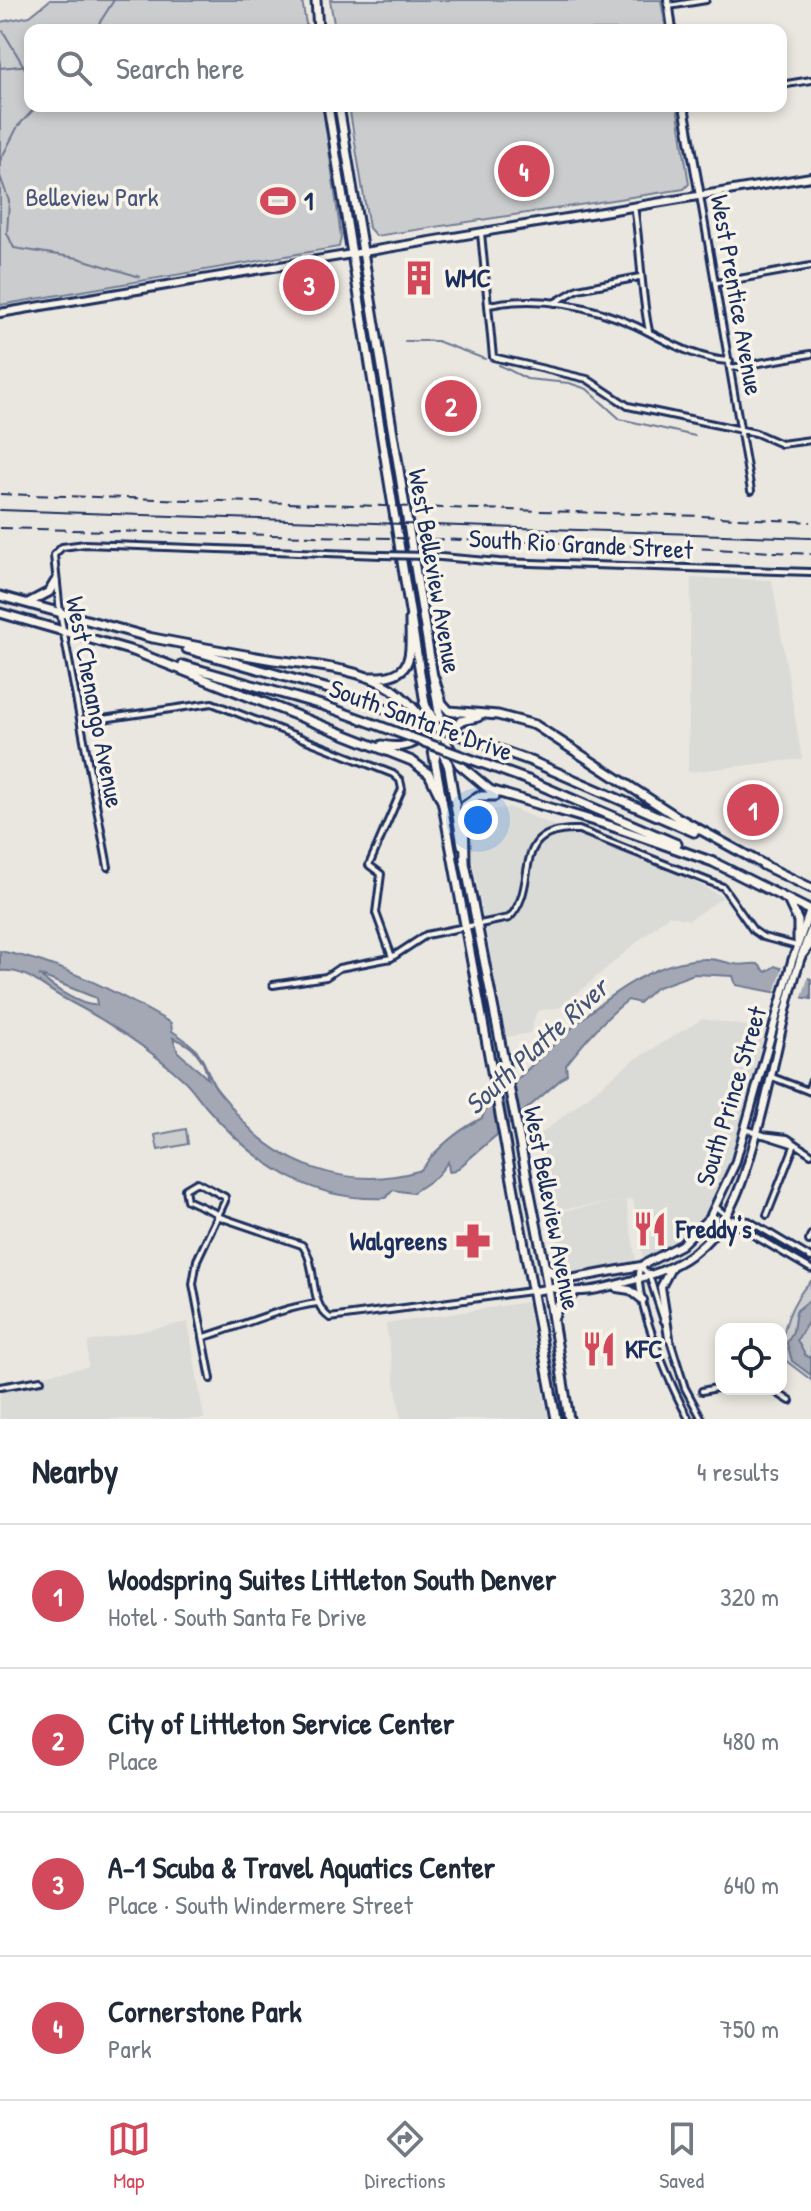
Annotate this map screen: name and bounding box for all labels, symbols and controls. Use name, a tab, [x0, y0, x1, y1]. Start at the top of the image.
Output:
search box	[24, 24, 787, 112]
icon: search	[52, 46, 96, 90]
text: Search here	[116, 48, 244, 88]
pin: 4	[498, 141, 550, 201]
park label: Belleview Park	[25, 179, 159, 214]
sports icon: 1	[259, 182, 297, 220]
place label: 1	[304, 183, 313, 218]
street label: West Prentice Avenue	[703, 192, 772, 398]
pin: 3	[283, 255, 335, 315]
building icon: WMC	[400, 259, 438, 297]
place label: WMC	[445, 260, 491, 295]
pin: 2	[425, 376, 477, 436]
street label: West Belleview Avenue	[400, 466, 471, 676]
street label: South Rio Grande Street	[468, 520, 695, 567]
street label: West Chenango Avenue	[58, 593, 133, 811]
street label: South Santa Fe Drive	[325, 670, 518, 769]
pin: 1	[727, 780, 779, 840]
your location	[458, 800, 498, 840]
water label: South Platte River	[456, 967, 619, 1123]
street label: South Prince Street	[687, 1001, 775, 1190]
street label: West Belleview Avenue	[516, 1103, 589, 1313]
restaurant icon: Freddy's	[631, 1210, 669, 1248]
place label: Freddy's	[675, 1211, 752, 1247]
pharmacy icon: Walgreens	[454, 1222, 492, 1260]
place label: Walgreens	[350, 1223, 447, 1259]
map controls	[715, 1323, 787, 1395]
button: locate	[715, 1323, 787, 1395]
restaurant icon: KFC	[580, 1330, 618, 1368]
place label: KFC	[625, 1331, 663, 1366]
text: Nearby	[32, 1448, 118, 1494]
text: 4 results	[697, 1454, 779, 1489]
text: Woodspring Suites Littleton South Denver	[108, 1559, 556, 1599]
text: 1	[53, 1579, 63, 1614]
text: 320 m	[720, 1579, 779, 1614]
text: Hotel · South Santa Fe Drive	[108, 1599, 367, 1634]
text: City of Littleton Service Center	[108, 1703, 454, 1743]
text: 2	[52, 1723, 64, 1758]
text: 480 m	[723, 1723, 779, 1758]
text: Place	[108, 1743, 158, 1778]
text: A-1 Scuba & Travel Aquatics Center	[108, 1847, 495, 1887]
text: 3	[52, 1867, 64, 1902]
text: 640 m	[724, 1867, 779, 1902]
text: Place · South Windermere Street	[108, 1887, 413, 1922]
text: Cornerstone Park	[108, 1991, 302, 2031]
text: 4	[53, 2011, 63, 2046]
text: 750 m	[720, 2011, 779, 2046]
text: Park	[108, 2031, 152, 2066]
tab: Map	[107, 2117, 151, 2195]
tab: Directions	[365, 2117, 446, 2195]
tab: Saved	[659, 2117, 704, 2195]

